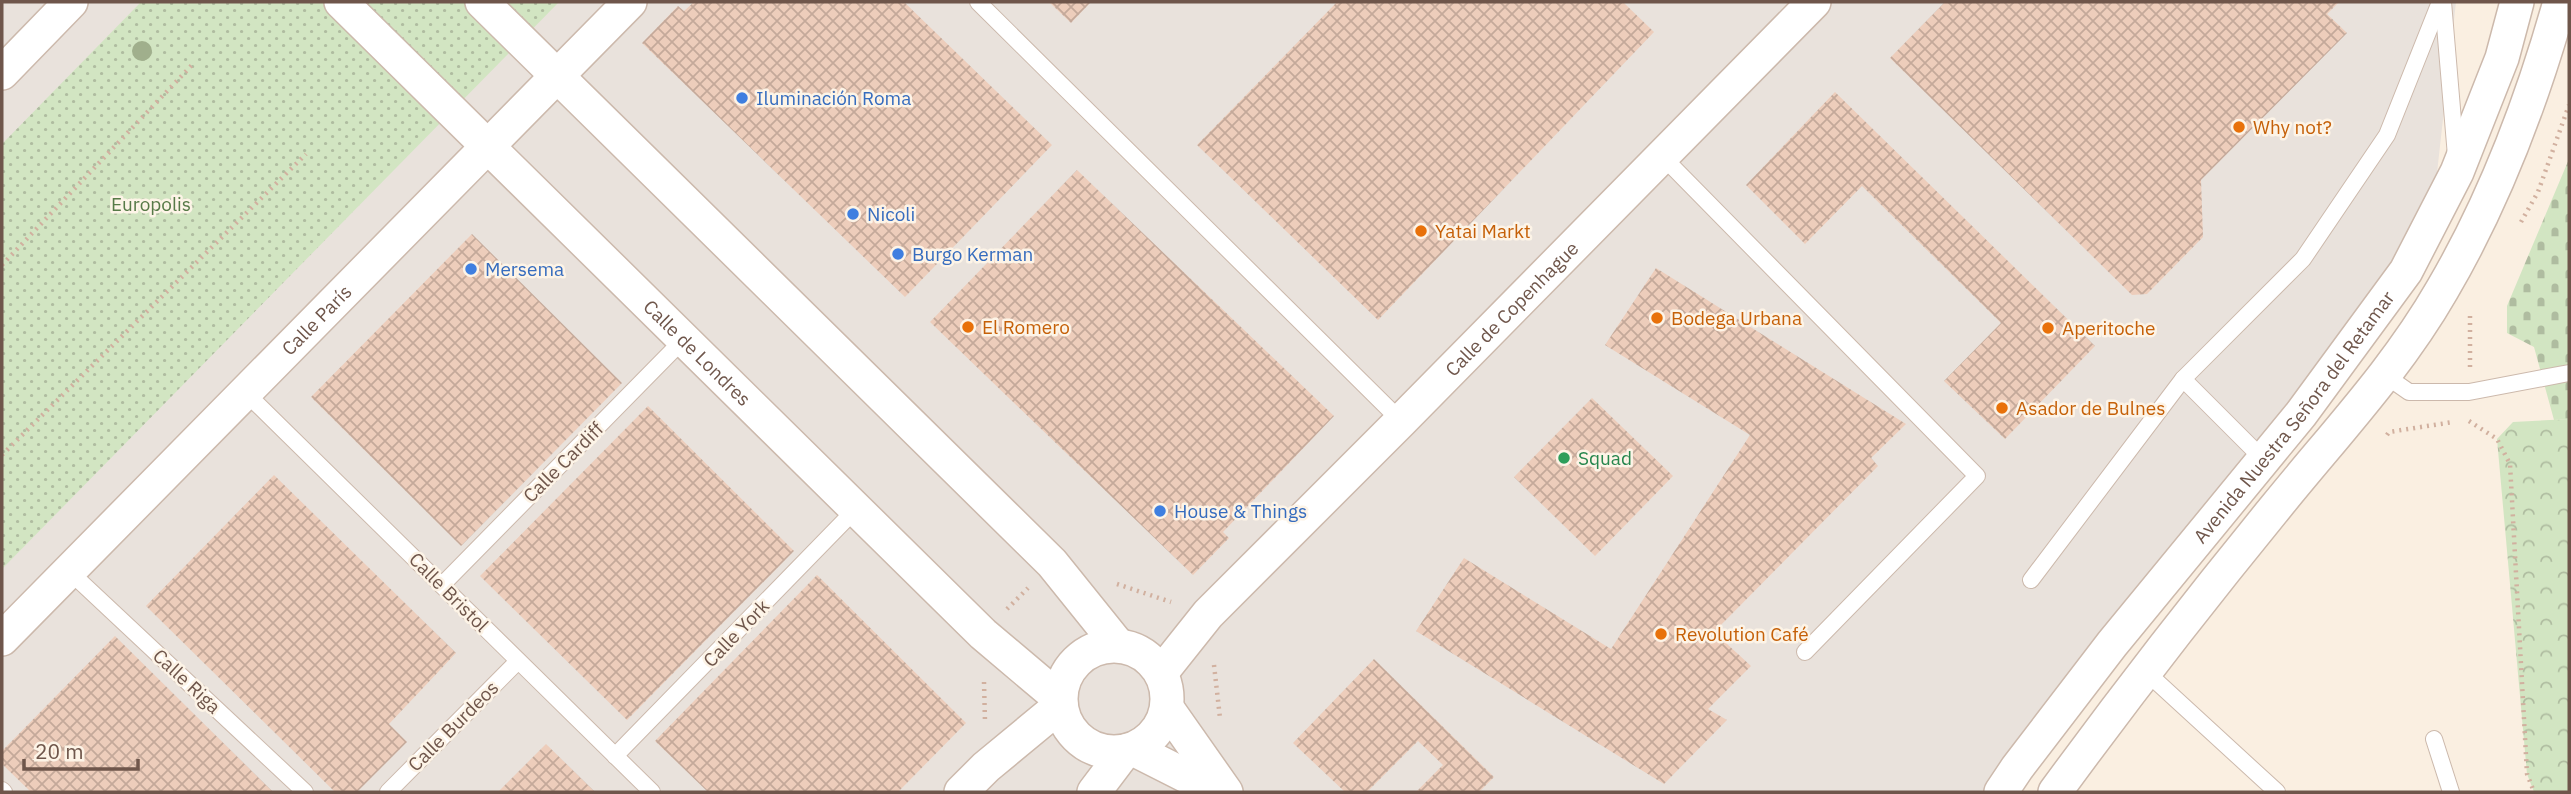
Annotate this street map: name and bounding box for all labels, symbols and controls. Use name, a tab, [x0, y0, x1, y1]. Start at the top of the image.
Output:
place label: Iluminación Roma	[756, 86, 911, 110]
marker: Iluminación Roma	[734, 90, 750, 106]
place label: Why not?	[2253, 115, 2332, 139]
marker: Why not?	[2231, 119, 2247, 135]
park label: Europolis	[111, 192, 191, 216]
place label: Nicoli	[867, 202, 915, 226]
marker: Nicoli	[845, 206, 861, 222]
place label: Yatai Markt	[1435, 219, 1531, 243]
marker: Yatai Markt	[1413, 223, 1429, 239]
street label: Calle de Copenhague	[1440, 236, 1583, 381]
place label: Burgo Kerman	[912, 242, 1033, 266]
marker: Burgo Kerman	[890, 246, 906, 262]
place label: Mersema	[485, 257, 564, 281]
marker: Mersema	[463, 261, 479, 277]
street label: Calle París	[277, 280, 357, 360]
street label: Avenida Nuestra Señora del Retamar	[2188, 286, 2399, 548]
street label: Calle de Londres	[638, 295, 756, 411]
place label: Bodega Urbana	[1671, 306, 1802, 330]
marker: Bodega Urbana	[1649, 310, 1665, 326]
place label: El Romero	[982, 315, 1070, 339]
place label: Aperitoche	[2062, 316, 2155, 340]
marker: El Romero	[960, 319, 976, 335]
marker: Aperitoche	[2040, 320, 2056, 336]
place label: Asador de Bulnes	[2016, 396, 2165, 420]
marker: Asador de Bulnes	[1994, 400, 2010, 416]
street label: Calle Cardiff	[518, 417, 608, 507]
place label: Squad	[1578, 446, 1632, 470]
marker: Squad	[1556, 450, 1572, 466]
place label: House & Things	[1174, 499, 1307, 523]
marker: House & Things	[1152, 503, 1168, 519]
street label: Calle Bristol	[404, 547, 494, 637]
street label: Calle York	[698, 594, 774, 672]
place label: Revolution Café	[1675, 622, 1809, 646]
marker: Revolution Café	[1653, 626, 1669, 642]
street label: Calle Riga	[148, 644, 226, 718]
street label: Calle Burdeos	[403, 676, 503, 776]
scale bar	[24, 728, 138, 772]
text: 20 m	[35, 737, 84, 765]

